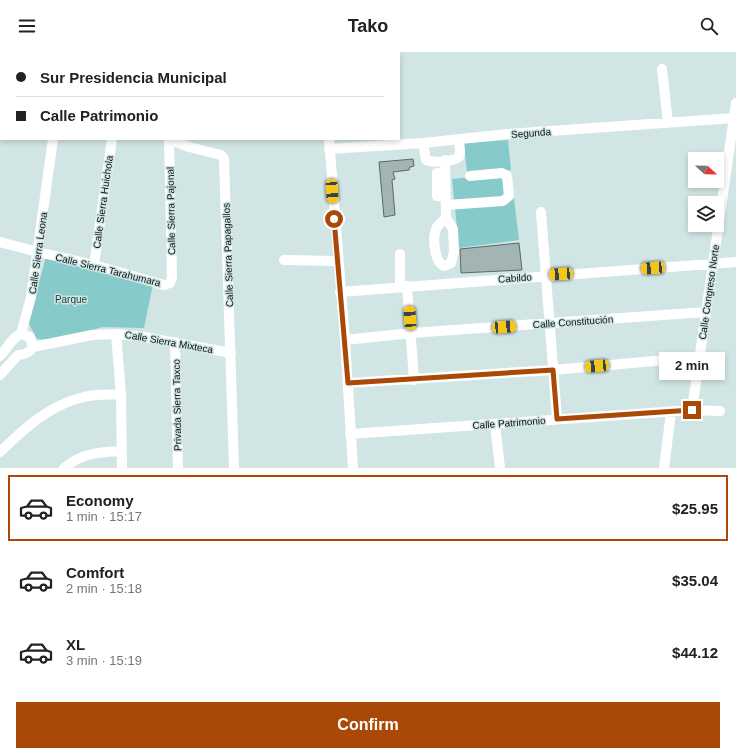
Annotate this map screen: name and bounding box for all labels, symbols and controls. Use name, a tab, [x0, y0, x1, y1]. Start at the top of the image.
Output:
icon: menu	[16, 15, 38, 37]
icon: search	[698, 15, 720, 37]
text: Tako	[348, 16, 388, 36]
text: Sur Presidencia Municipal	[40, 69, 227, 86]
text: Calle Patrimonio	[40, 107, 158, 124]
street label: Segunda	[511, 126, 552, 140]
north arrow	[688, 152, 724, 188]
map controls	[688, 152, 724, 232]
street label: Calle Sierra Huichola	[91, 154, 115, 249]
street label: Calle Sierra Pajonal	[165, 167, 177, 255]
car	[325, 179, 339, 203]
button: layers	[688, 196, 724, 232]
street label: Calle Sierra Papagallos	[221, 203, 235, 307]
route start	[325, 210, 343, 228]
street label: Calle Sierra Leona	[27, 211, 49, 295]
street label: Calle Congreso Norte	[697, 243, 721, 340]
street label: Calle Sierra Tarahumara	[54, 252, 162, 289]
car	[641, 261, 665, 275]
car	[549, 267, 573, 281]
street label: Cabildo	[498, 271, 533, 285]
park label: Parque	[55, 294, 88, 305]
car	[403, 306, 417, 330]
street label: Calle Constitución	[532, 314, 614, 330]
car	[492, 320, 516, 334]
street label: Calle Sierra Mixteca	[124, 329, 214, 355]
callout: 2 min	[659, 352, 725, 380]
street label: Privada Sierra Taxco	[171, 358, 183, 451]
text: 2 min	[675, 358, 709, 373]
car	[585, 359, 609, 373]
route end	[683, 401, 701, 419]
street label: Calle Patrimonio	[472, 415, 546, 431]
icon: car	[18, 490, 54, 526]
text: Economy	[66, 492, 134, 509]
text: $25.95	[672, 500, 718, 517]
text: 1 min · 15:17	[66, 509, 142, 524]
icon: car	[18, 562, 54, 598]
text: Comfort	[66, 564, 124, 581]
text: $35.04	[672, 572, 718, 589]
text: 2 min · 15:18	[66, 581, 142, 596]
icon: car	[18, 634, 54, 670]
text: XL	[66, 636, 85, 653]
text: $44.12	[672, 644, 718, 661]
text: 3 min · 15:19	[66, 653, 142, 668]
button: Confirm	[16, 702, 720, 748]

